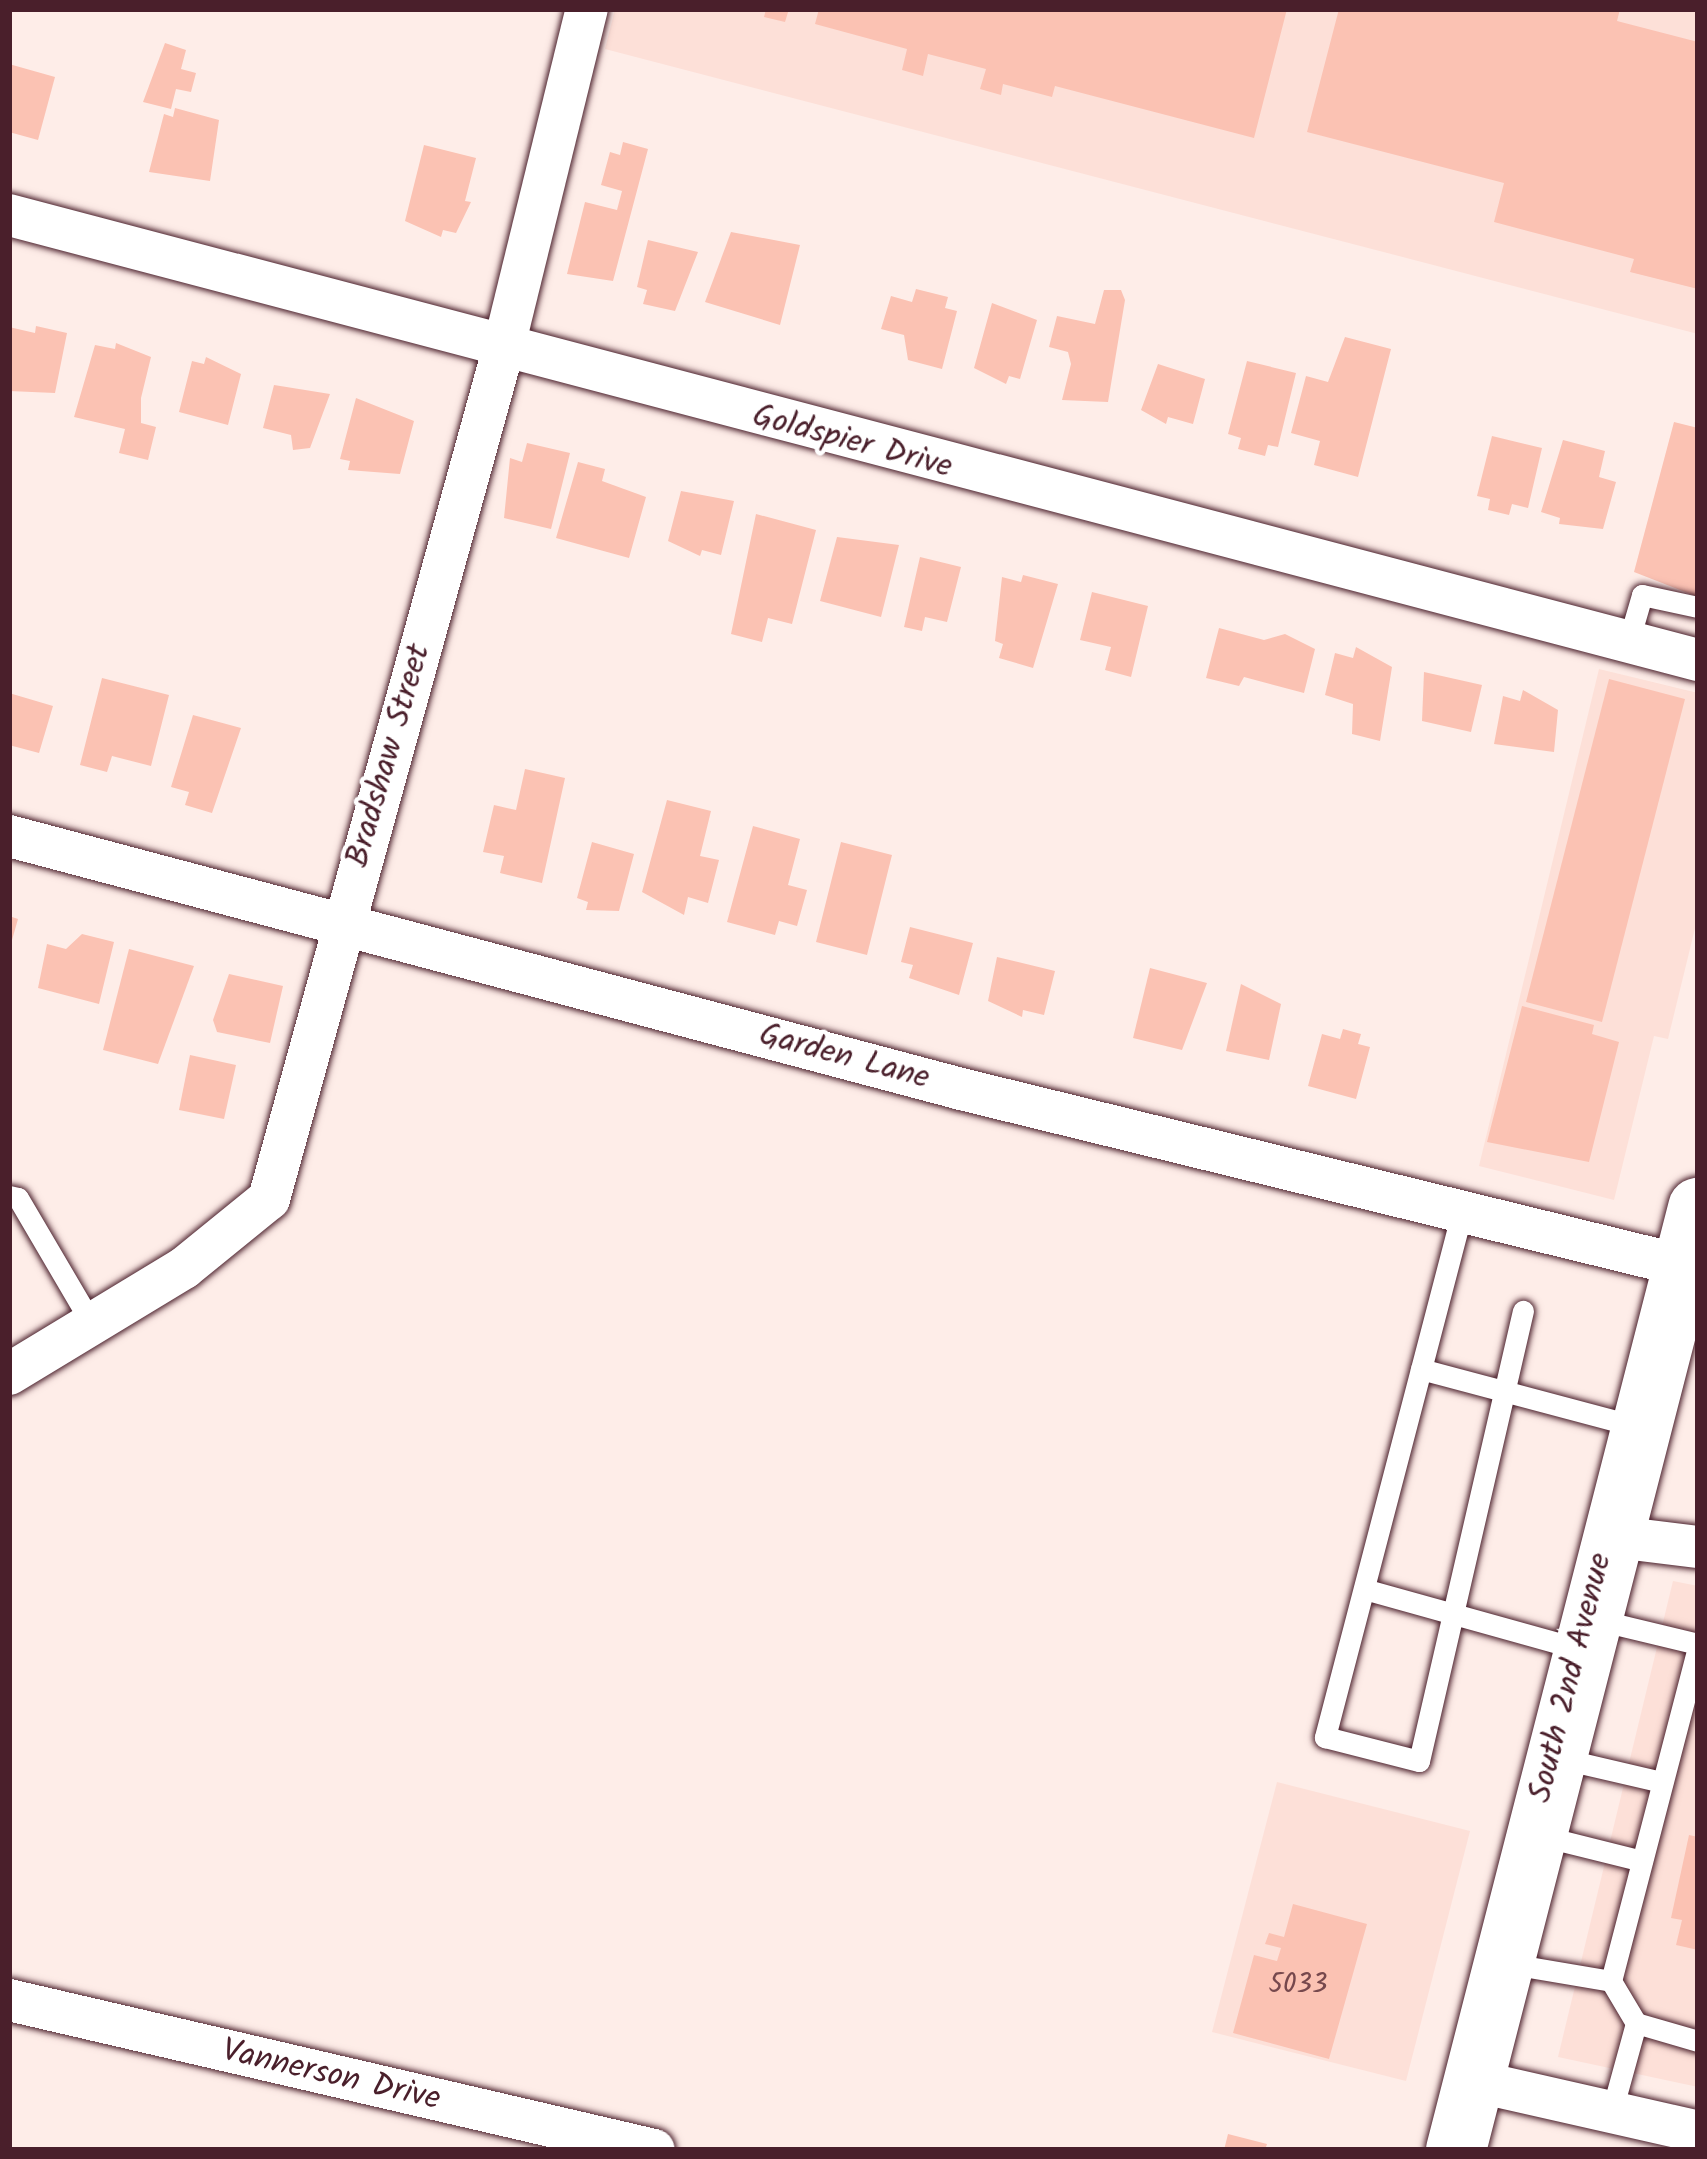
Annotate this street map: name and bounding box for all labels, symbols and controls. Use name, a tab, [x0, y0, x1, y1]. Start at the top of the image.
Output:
street label: Goldspier Drive	[748, 397, 956, 489]
street label: Bradshaw Street	[339, 640, 441, 872]
street label: Garden Lane	[755, 1016, 933, 1100]
street label: South 2nd Avenue	[1522, 1549, 1622, 1807]
house number: 5033	[1269, 1969, 1327, 2001]
street label: Vannerson Drive	[218, 2032, 444, 2120]

